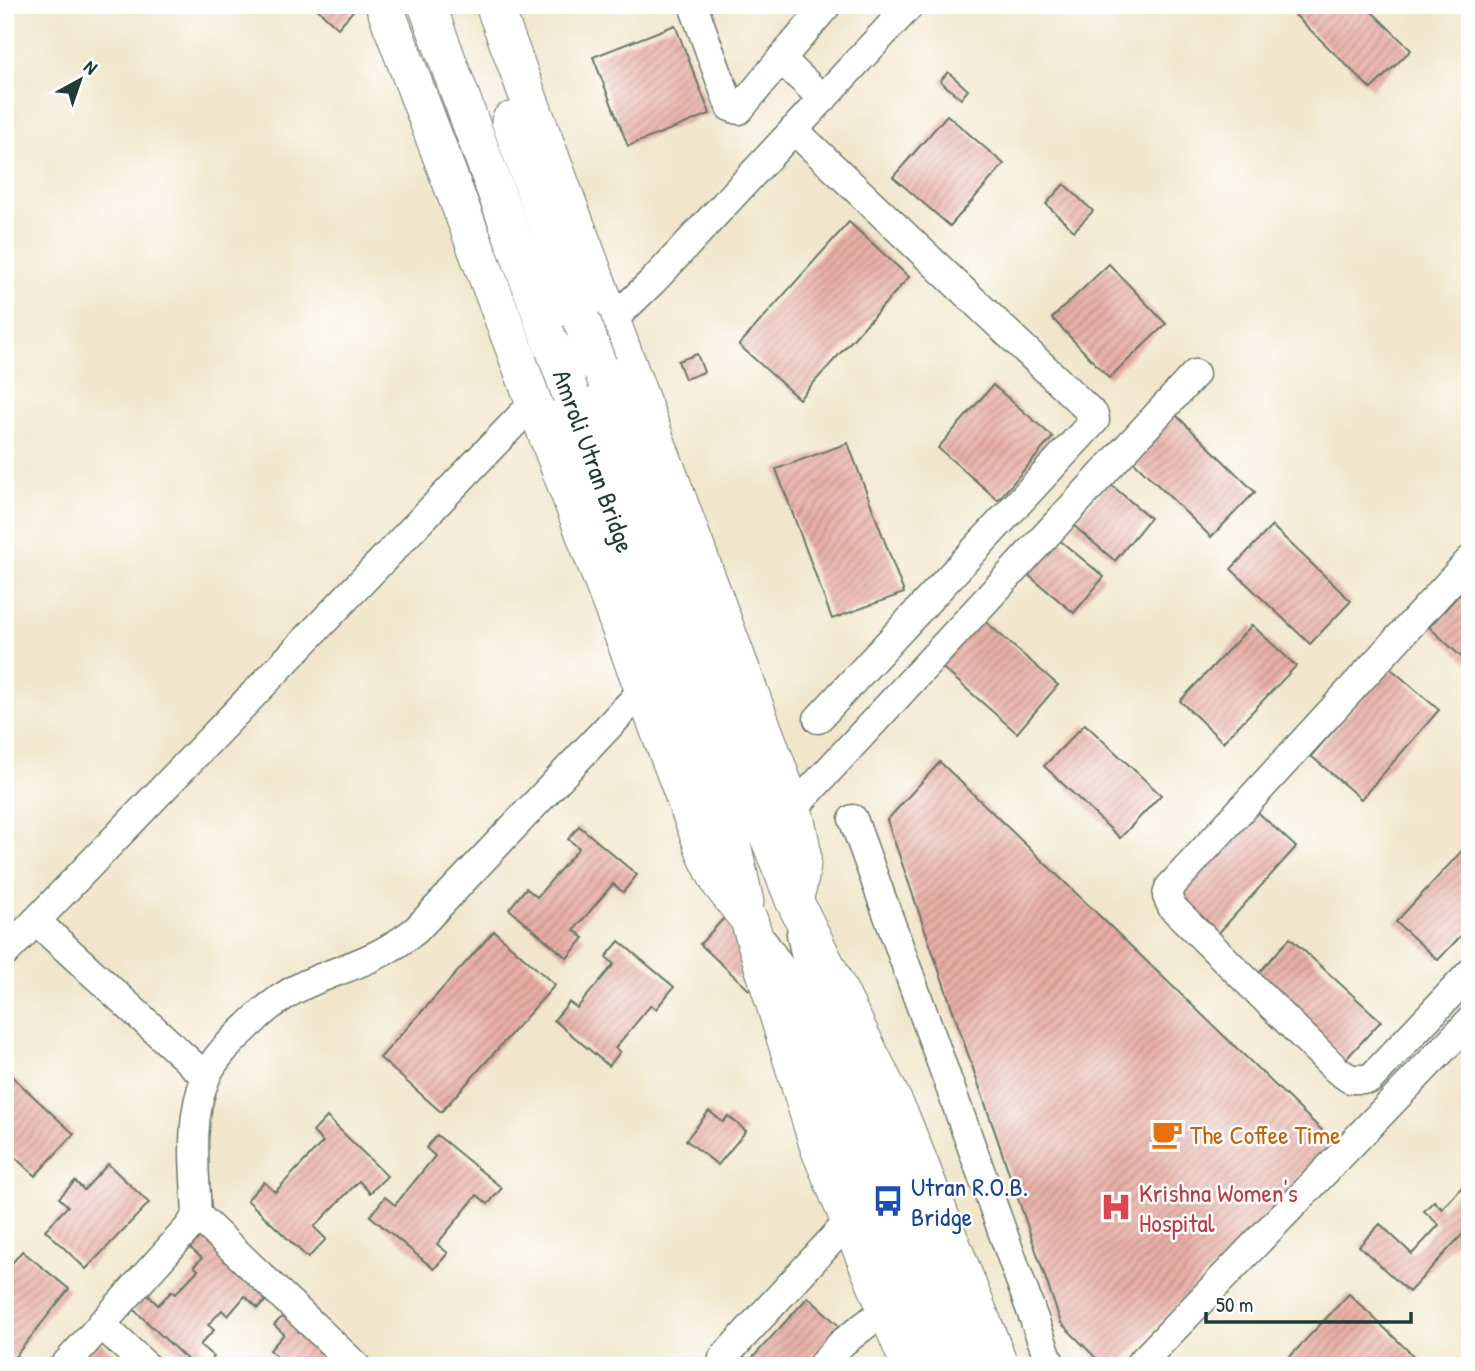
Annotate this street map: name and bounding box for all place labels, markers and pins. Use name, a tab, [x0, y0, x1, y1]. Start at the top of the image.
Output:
cafe icon: The Coffee Time	[1150, 1117, 1184, 1151]
place label: The Coffee Time	[1190, 1117, 1341, 1152]
place label: Utran R.O.B. Bridge	[911, 1169, 1028, 1234]
place label: Krishna Women's Hospital	[1139, 1175, 1298, 1240]
bus stop icon: Utran R.O.B. Bridge	[871, 1184, 905, 1218]
hospital icon: Krishna Women's Hospital	[1099, 1190, 1133, 1224]

